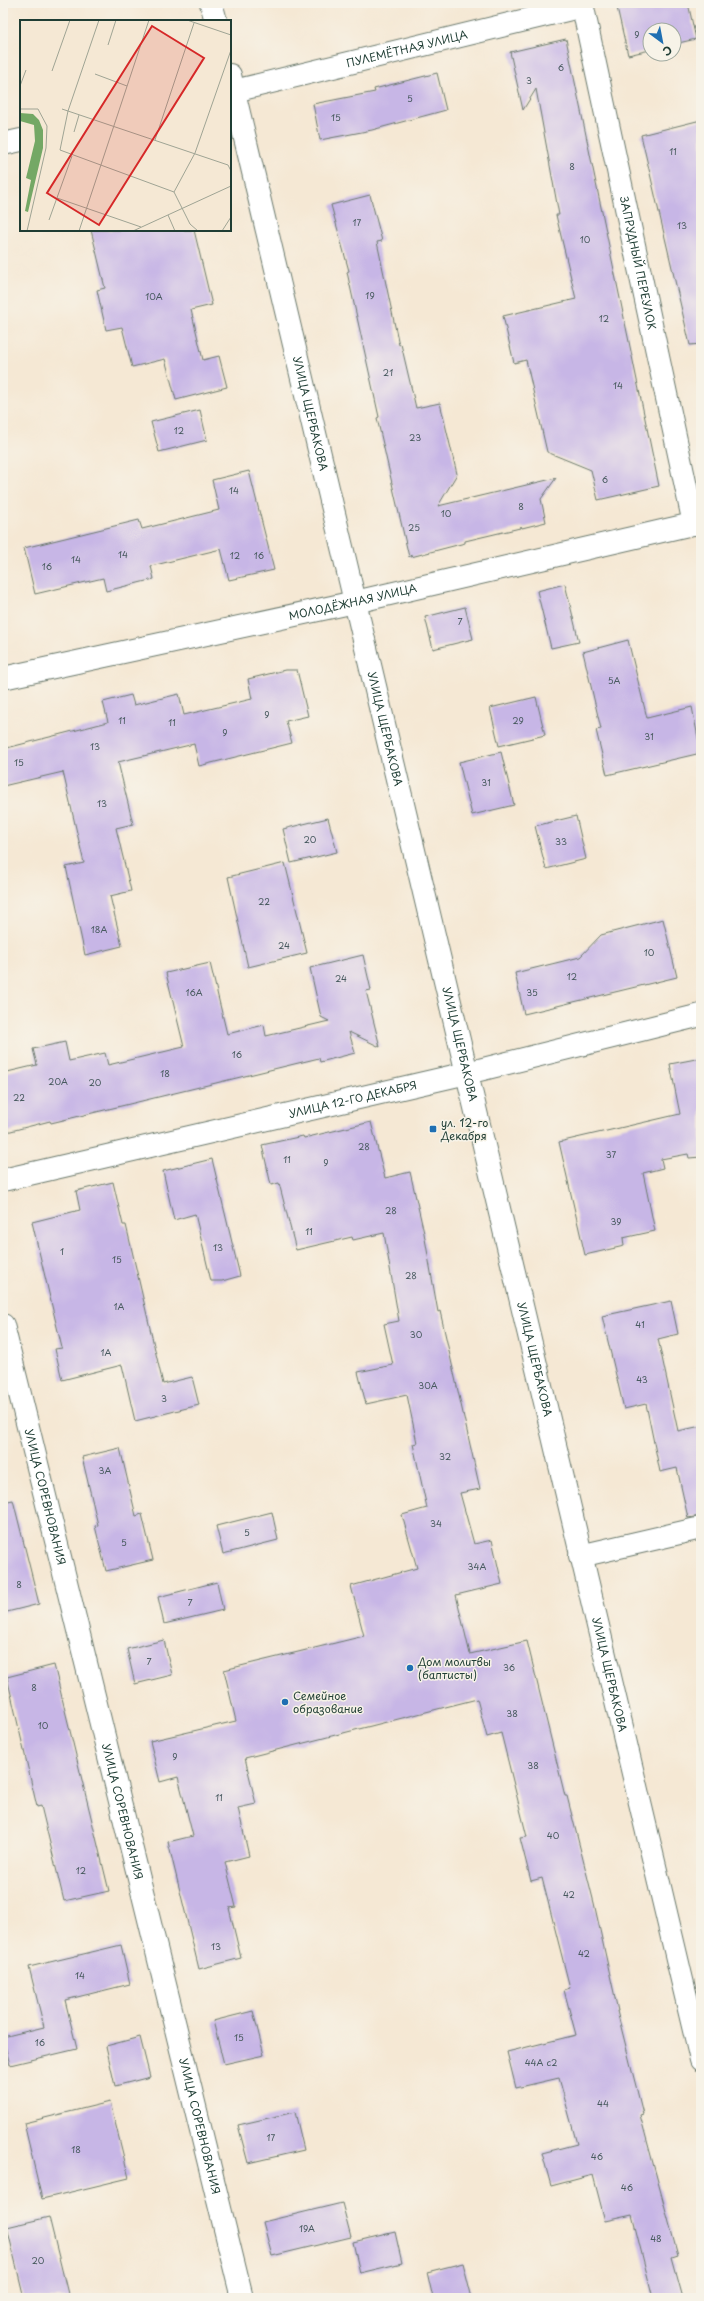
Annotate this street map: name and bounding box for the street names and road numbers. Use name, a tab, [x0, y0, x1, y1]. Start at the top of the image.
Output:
street label: ПУЛЕМЁТНАЯ УЛИЦА	[344, 25, 470, 71]
street label: ЗАПРУДНЫЙ ПЕРЕУЛОК	[616, 195, 661, 331]
street label: УЛИЦА ЩЕРБАКОВА	[289, 355, 333, 472]
street label: МОЛОДЁЖНАЯ УЛИЦА	[287, 579, 419, 624]
street label: УЛИЦА ЩЕРБАКОВА	[364, 670, 407, 788]
street label: УЛИЦА ЩЕРБАКОВА	[439, 985, 482, 1103]
street label: УЛИЦА 12-ГО ДЕКАБРЯ	[287, 1076, 418, 1122]
street label: УЛИЦА ЩЕРБАКОВА	[513, 1300, 557, 1418]
street label: УЛИЦА СОРЕВНОВАНИЯ	[21, 1427, 71, 1567]
street label: УЛИЦА ЩЕРБАКОВА	[588, 1616, 632, 1733]
street label: УЛИЦА СОРЕВНОВАНИЯ	[98, 1742, 148, 1881]
street label: УЛИЦА СОРЕВНОВАНИЯ	[175, 2056, 225, 2196]

